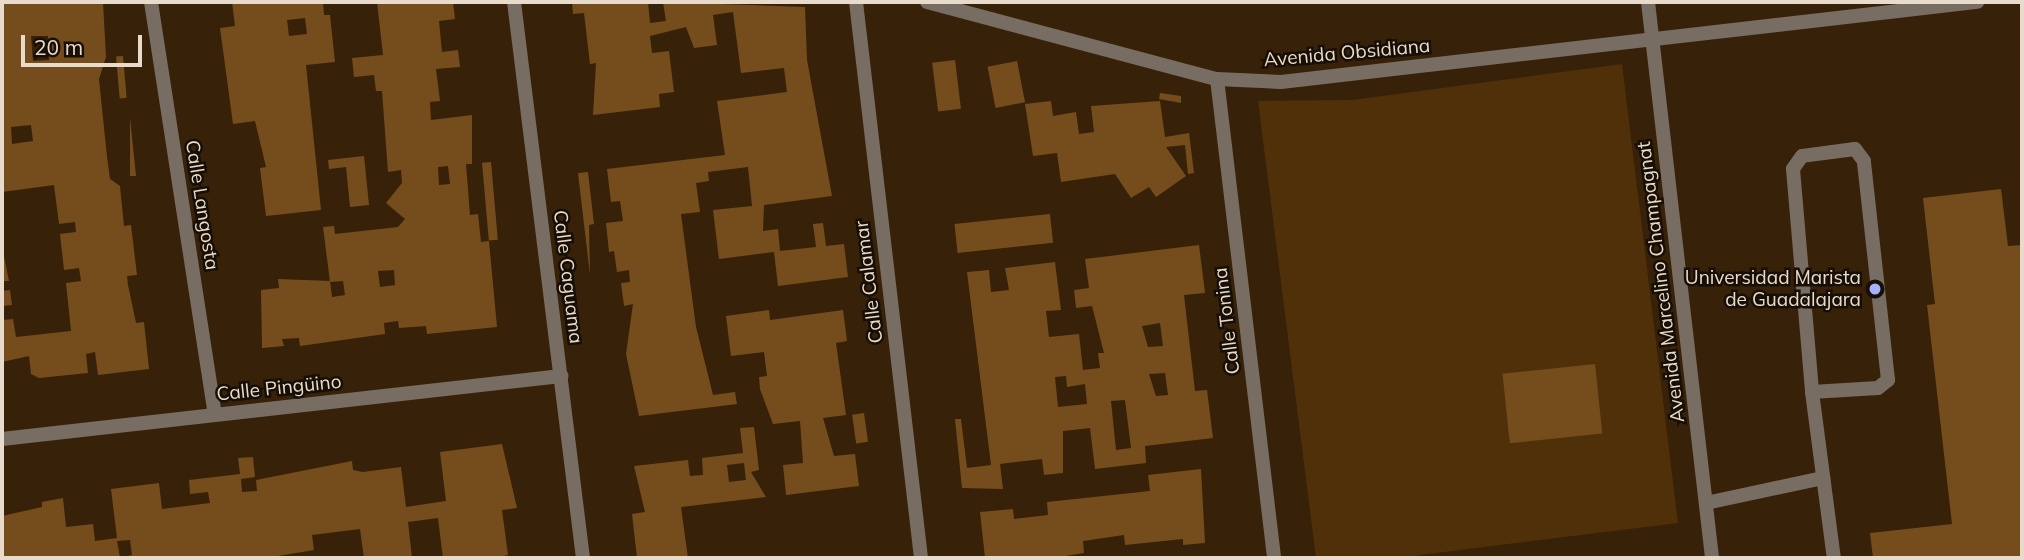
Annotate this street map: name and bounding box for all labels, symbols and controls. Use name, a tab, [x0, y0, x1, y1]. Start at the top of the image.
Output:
scale bar	[24, 21, 145, 65]
text: 20 m	[34, 34, 83, 60]
street label: Avenida Obsidiana	[1263, 34, 1431, 72]
street label: Calle Langosta	[180, 139, 224, 271]
street label: Avenida Marcelino Champagnat	[1632, 140, 1690, 424]
street label: Calle Caguama	[548, 209, 588, 345]
street label: Calle Calamar	[850, 219, 888, 345]
street label: Calle Tonina	[1209, 266, 1245, 376]
place label: Universidad Marista de Guadalajara	[1685, 267, 1861, 311]
marker: Universidad Marista de Guadalajara	[1867, 281, 1883, 297]
street label: Calle Pingüino	[215, 370, 343, 406]

